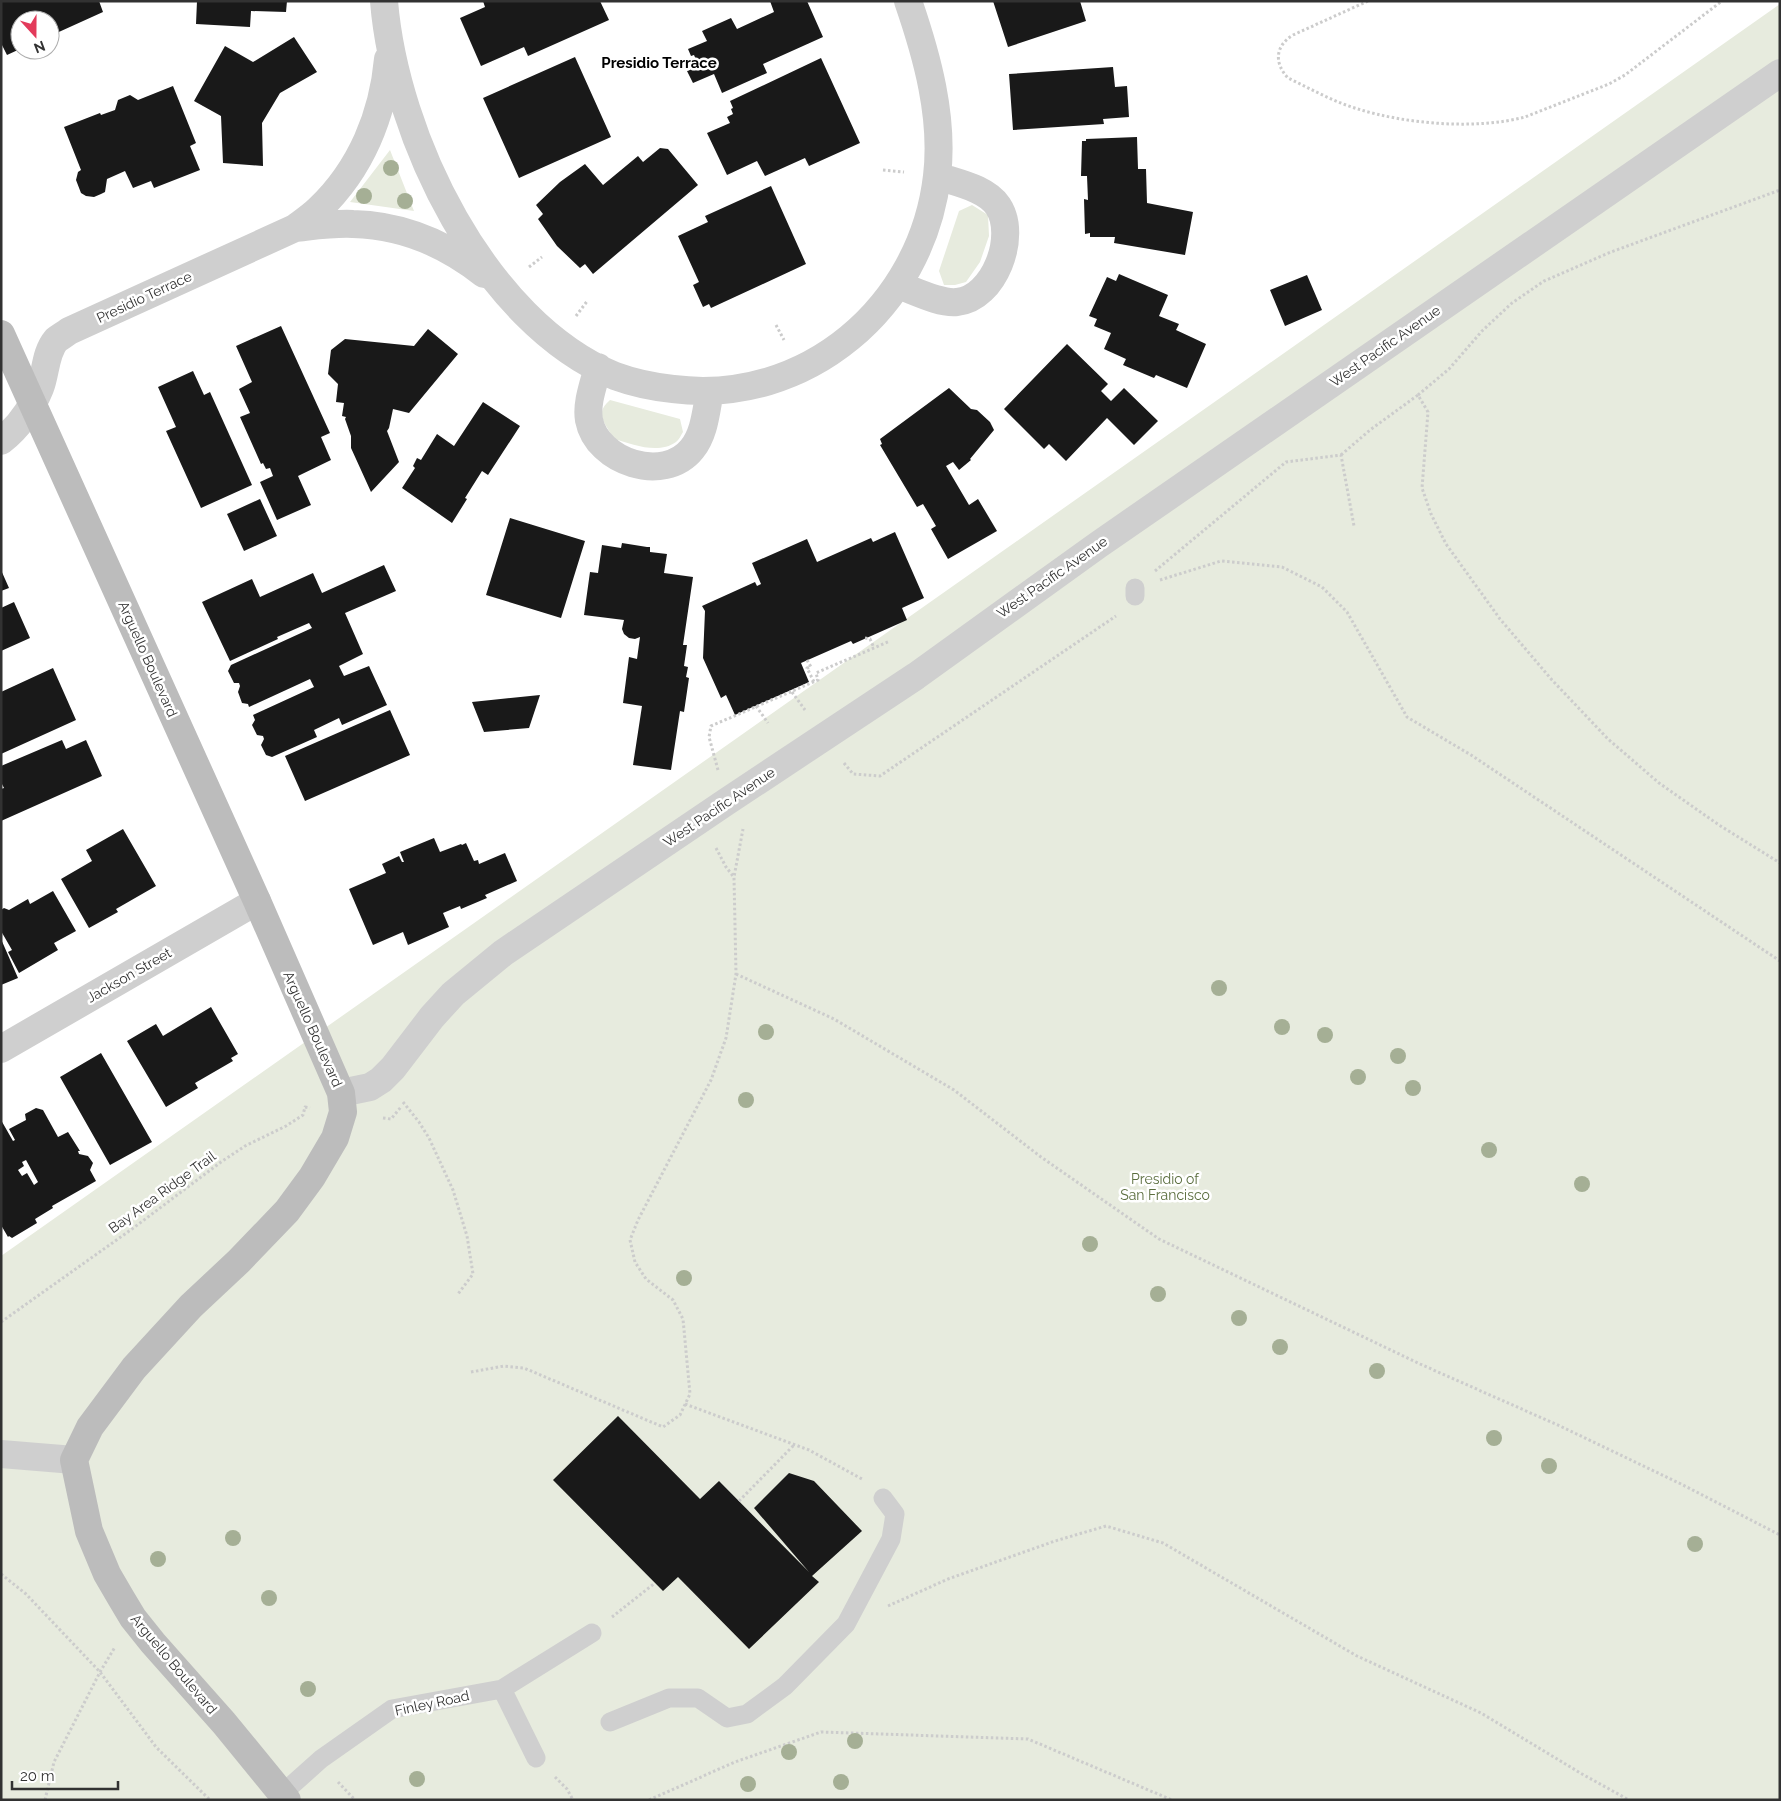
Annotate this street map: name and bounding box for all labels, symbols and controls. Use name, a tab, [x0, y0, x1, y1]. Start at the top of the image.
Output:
north arrow	[10, 10, 60, 60]
text: N	[32, 38, 48, 57]
district label: Presidio Terrace	[601, 54, 717, 72]
street label: Presidio Terrace	[94, 268, 194, 326]
street label: West Pacific Avenue	[1327, 302, 1443, 390]
street label: West Pacific Avenue	[994, 533, 1110, 621]
street label: Arguello Boulevard	[115, 599, 181, 719]
street label: West Pacific Avenue	[660, 764, 778, 850]
street label: Jackson Street	[84, 944, 174, 1006]
street label: Arguello Boulevard	[280, 969, 346, 1089]
street label: Bay Area Ridge Trail	[105, 1148, 219, 1236]
park label: Presidio of San Francisco	[1120, 1171, 1210, 1203]
street label: Arguello Boulevard	[128, 1611, 220, 1717]
street label: Finley Road	[393, 1687, 471, 1719]
scale bar	[12, 1758, 119, 1790]
text: 20 m	[20, 1767, 55, 1785]

